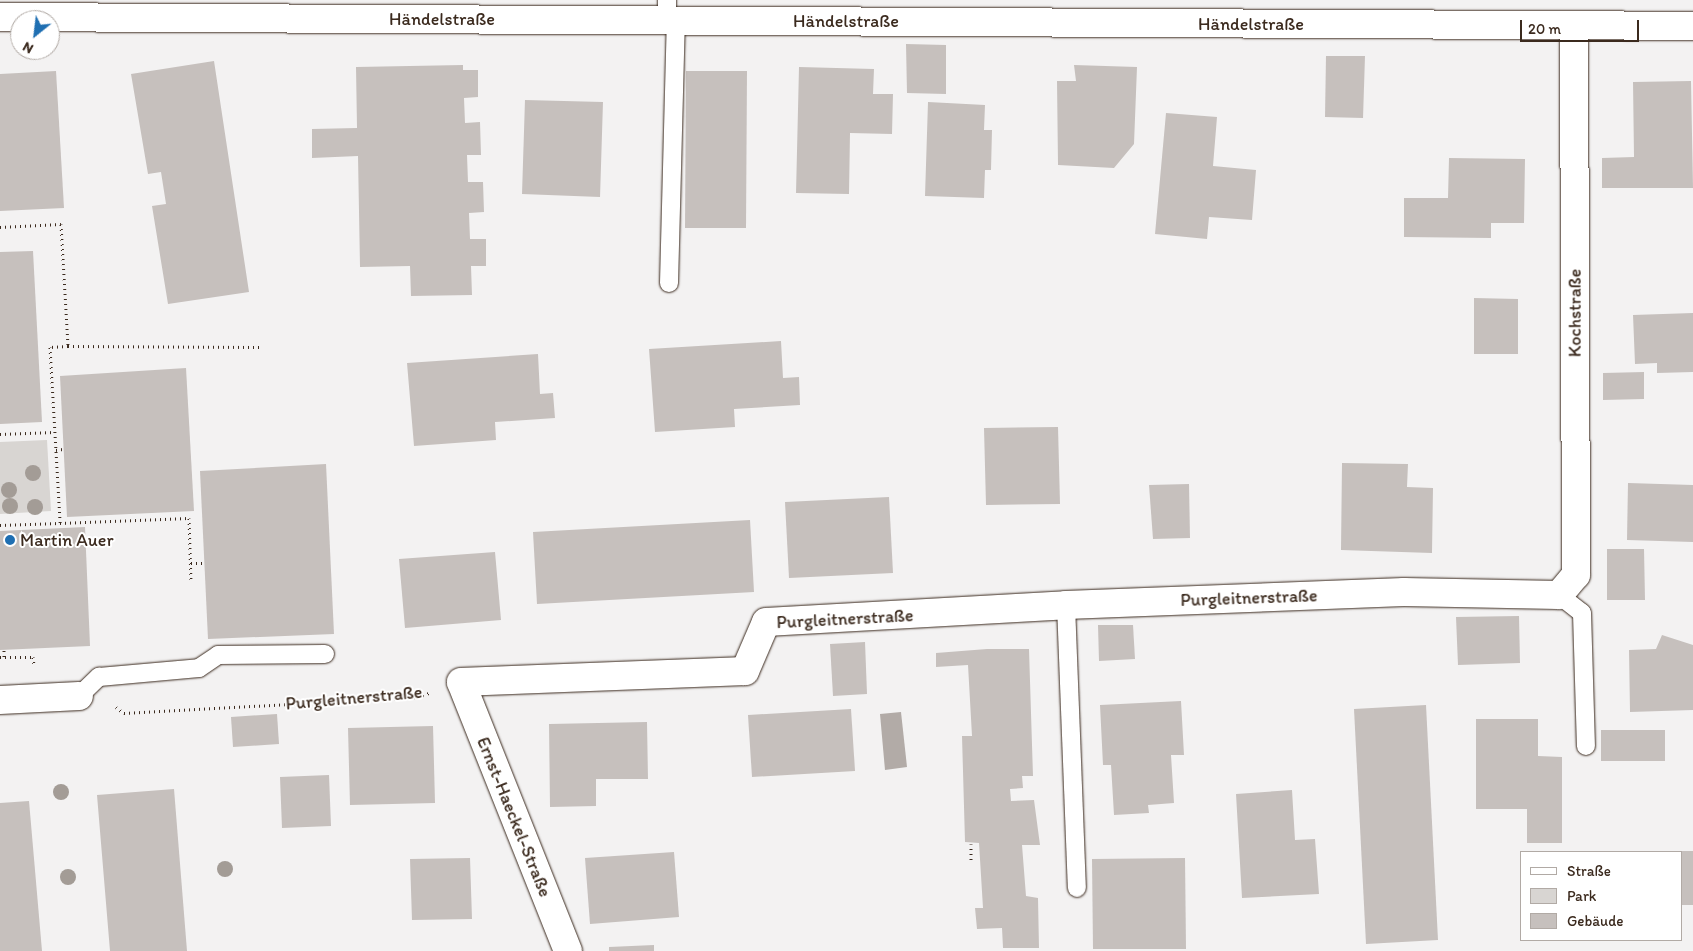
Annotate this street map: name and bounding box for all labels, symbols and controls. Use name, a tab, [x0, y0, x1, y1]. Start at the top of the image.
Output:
street label: Händelstraße	[389, 8, 495, 30]
north arrow	[10, 10, 60, 60]
street label: Händelstraße	[793, 10, 899, 32]
scale bar	[1523, 10, 1642, 42]
street label: Händelstraße	[1198, 13, 1304, 35]
text: 20 m	[1528, 20, 1561, 38]
text: N	[20, 38, 36, 57]
street label: Kochstraße	[1564, 269, 1586, 357]
place label: Martin Auer	[20, 529, 113, 551]
marker: Martin Auer	[4, 534, 16, 546]
street label: Purgleitnerstraße	[1180, 585, 1318, 611]
street label: Purgleitnerstraße	[776, 605, 914, 633]
street label: Purgleitnerstraße	[285, 681, 423, 715]
street label: Ernst-Haeckel-Straße	[472, 734, 556, 900]
legend	[1520, 851, 1683, 941]
text: Straße	[1567, 862, 1611, 880]
text: Park	[1567, 887, 1597, 905]
text: Gebäude	[1567, 912, 1624, 930]

